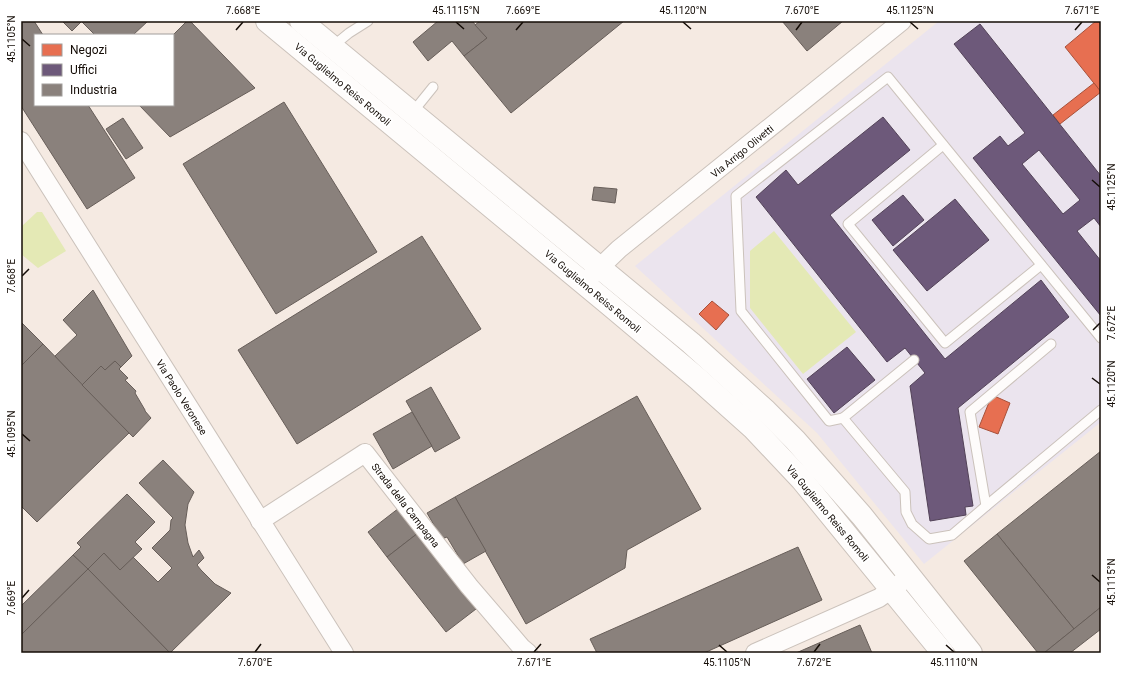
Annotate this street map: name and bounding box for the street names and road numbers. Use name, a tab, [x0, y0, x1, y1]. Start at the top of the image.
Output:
street label: Via Guglielmo Reiss Romoli	[292, 41, 393, 128]
street label: Via Arrigo Olivetti	[709, 123, 776, 180]
street label: Via Guglielmo Reiss Romoli	[542, 248, 643, 335]
street label: Via Paolo Veronese	[154, 358, 209, 437]
street label: Strada della Campagna	[369, 461, 442, 549]
street label: Via Guglielmo Reiss Romoli	[784, 463, 871, 564]

